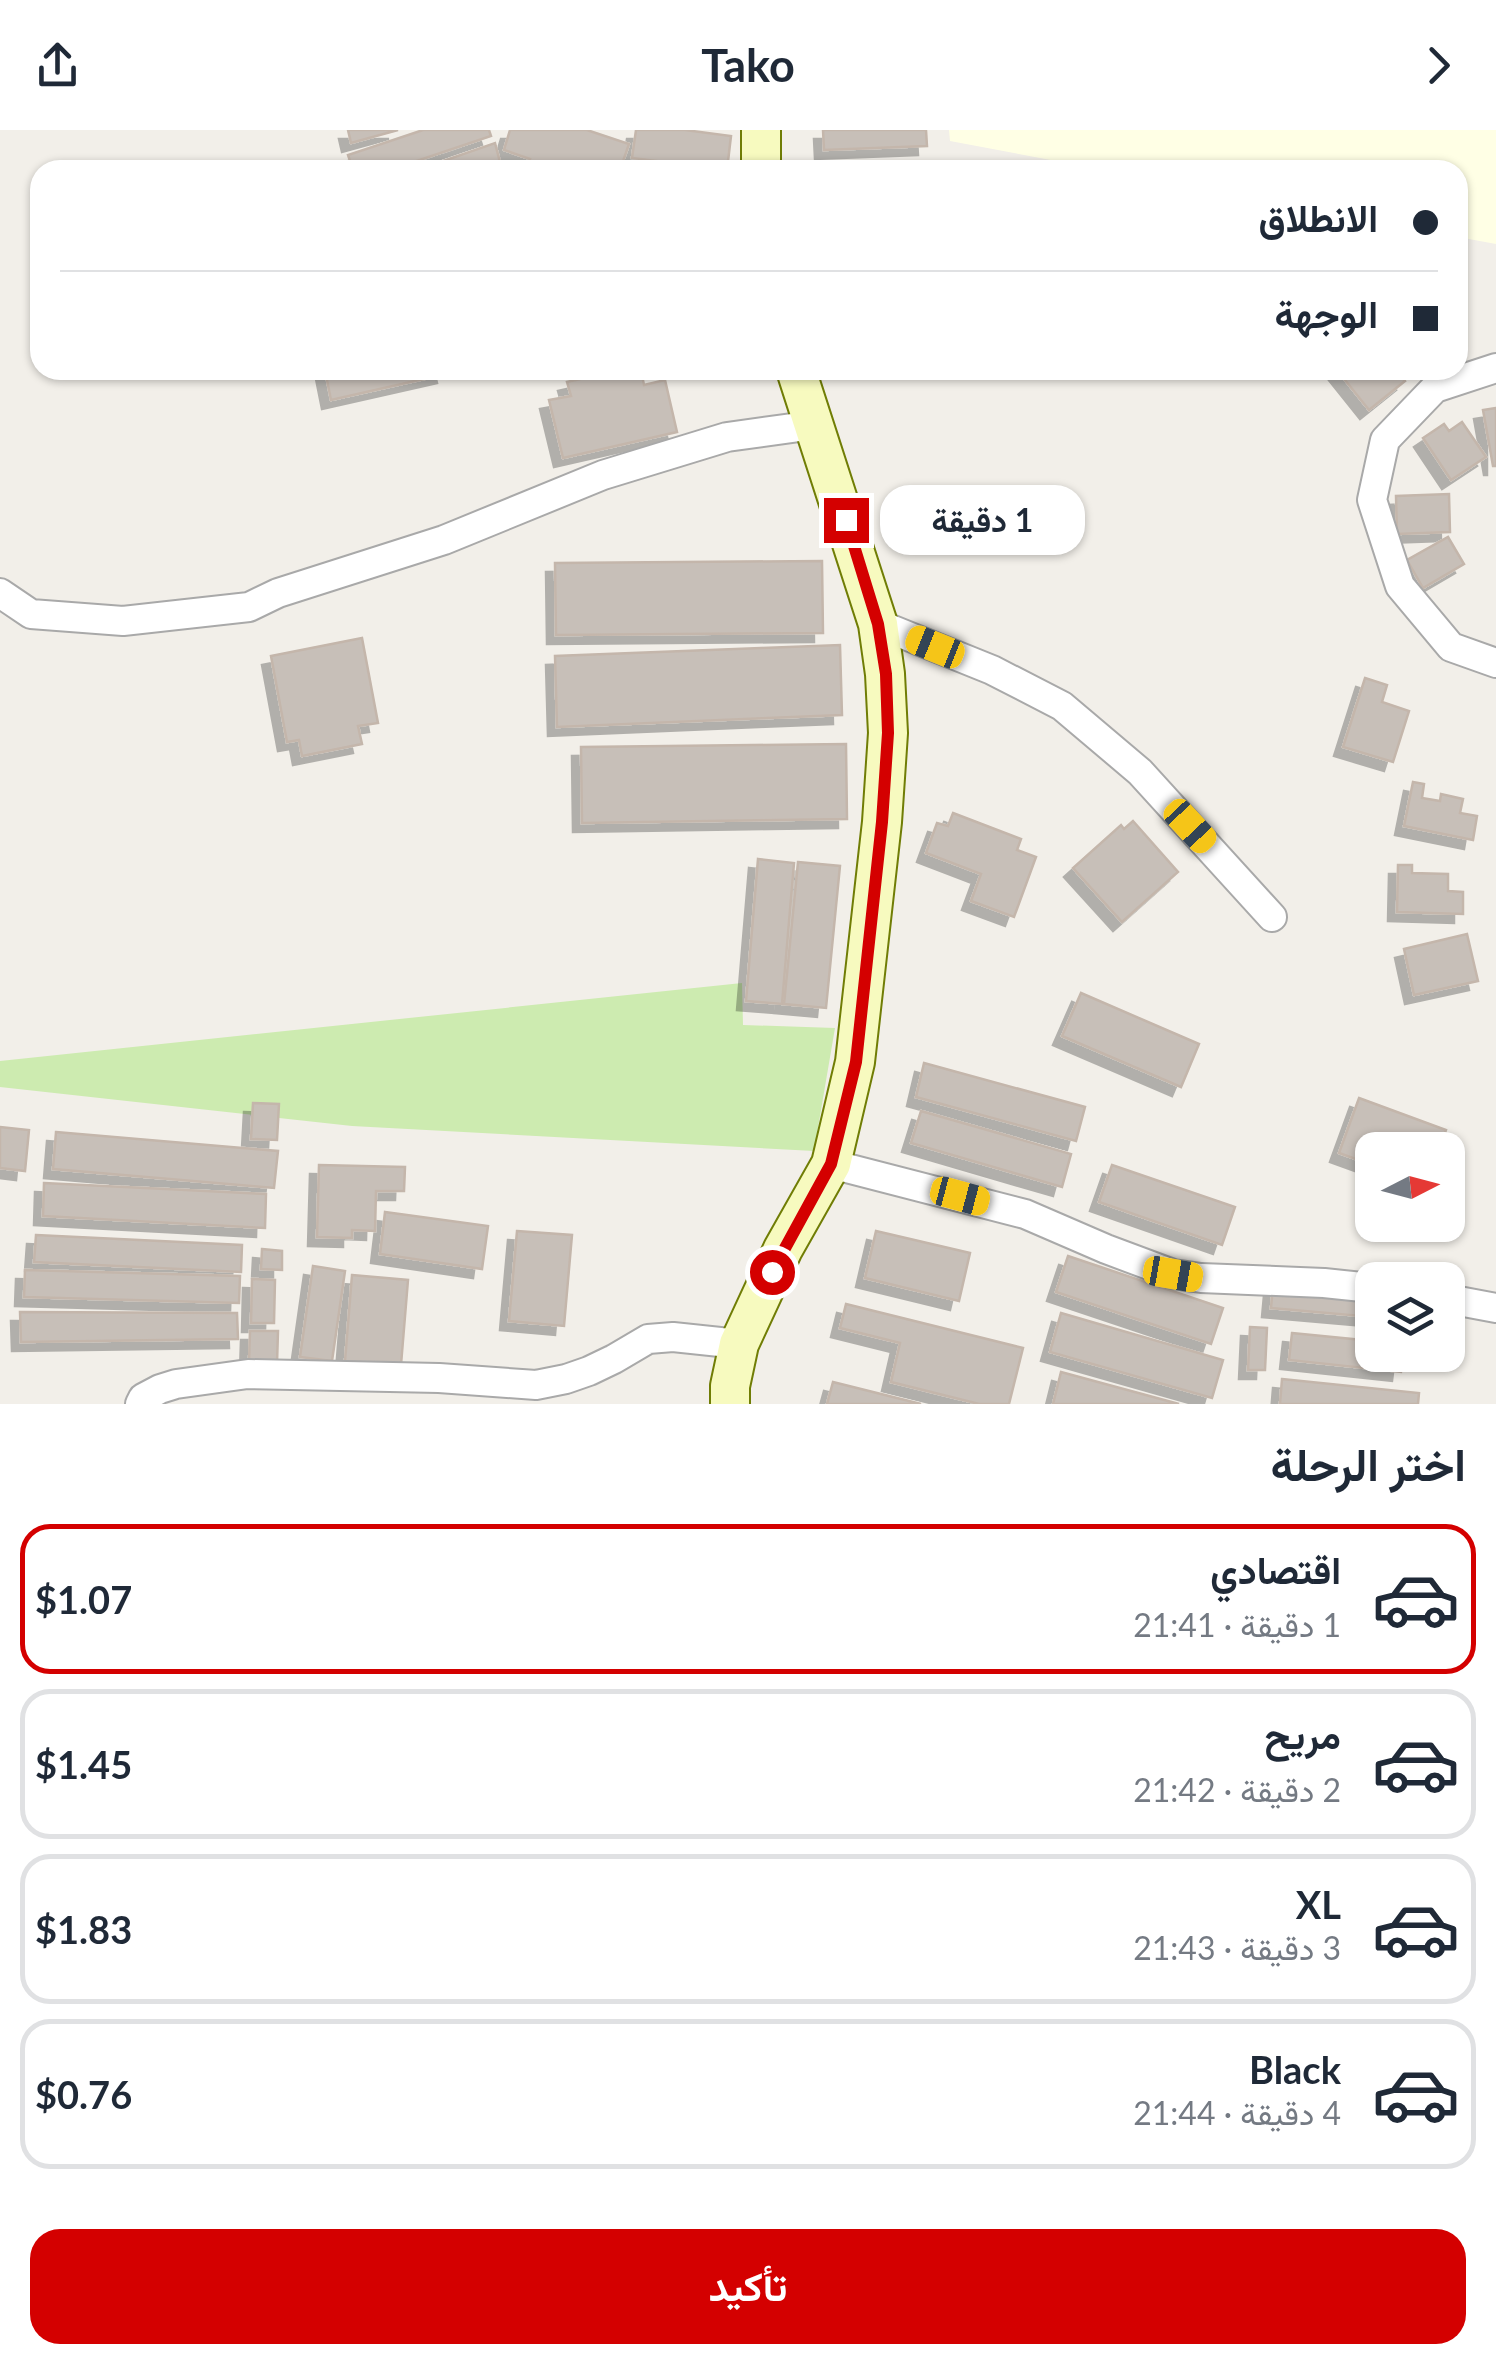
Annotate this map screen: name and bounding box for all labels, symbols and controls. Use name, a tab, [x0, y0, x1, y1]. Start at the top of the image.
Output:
icon: share	[30, 38, 85, 93]
text: Tako	[701, 38, 795, 92]
icon: forward	[1411, 38, 1466, 93]
text: الانطلاق	[1259, 194, 1378, 240]
text: الوجهة	[1275, 290, 1378, 336]
callout: 1 دقيقة	[881, 485, 1086, 555]
route end	[824, 498, 869, 543]
text: 1 دقيقة	[932, 500, 1033, 539]
car	[902, 622, 968, 672]
car	[1159, 794, 1221, 858]
north arrow	[1355, 1132, 1465, 1242]
map controls	[1355, 1132, 1465, 1372]
car	[927, 1174, 993, 1218]
route start	[750, 1250, 795, 1295]
car	[1141, 1254, 1205, 1294]
button: layers	[1355, 1262, 1465, 1372]
text: اختر الرحلة	[1271, 1437, 1466, 1491]
text: اقتصادي	[1210, 1546, 1341, 1592]
icon: car	[1371, 1554, 1461, 1644]
text: $1.07	[35, 1576, 132, 1622]
text: 1 دقيقة · 21:41	[1133, 1605, 1341, 1644]
text: مريح	[1265, 1711, 1341, 1757]
icon: car	[1371, 1719, 1461, 1809]
text: $1.45	[35, 1741, 132, 1787]
text: 2 دقيقة · 21:42	[1133, 1770, 1341, 1809]
text: XL	[1296, 1881, 1341, 1927]
icon: car	[1371, 1884, 1461, 1974]
text: $1.83	[35, 1906, 132, 1952]
text: 3 دقيقة · 21:43	[1133, 1928, 1341, 1967]
text: Black	[1249, 2046, 1341, 2092]
icon: car	[1371, 2049, 1461, 2139]
text: $0.76	[35, 2071, 132, 2117]
text: 4 دقيقة · 21:44	[1133, 2093, 1341, 2132]
button: تأكيد	[30, 2229, 1466, 2344]

